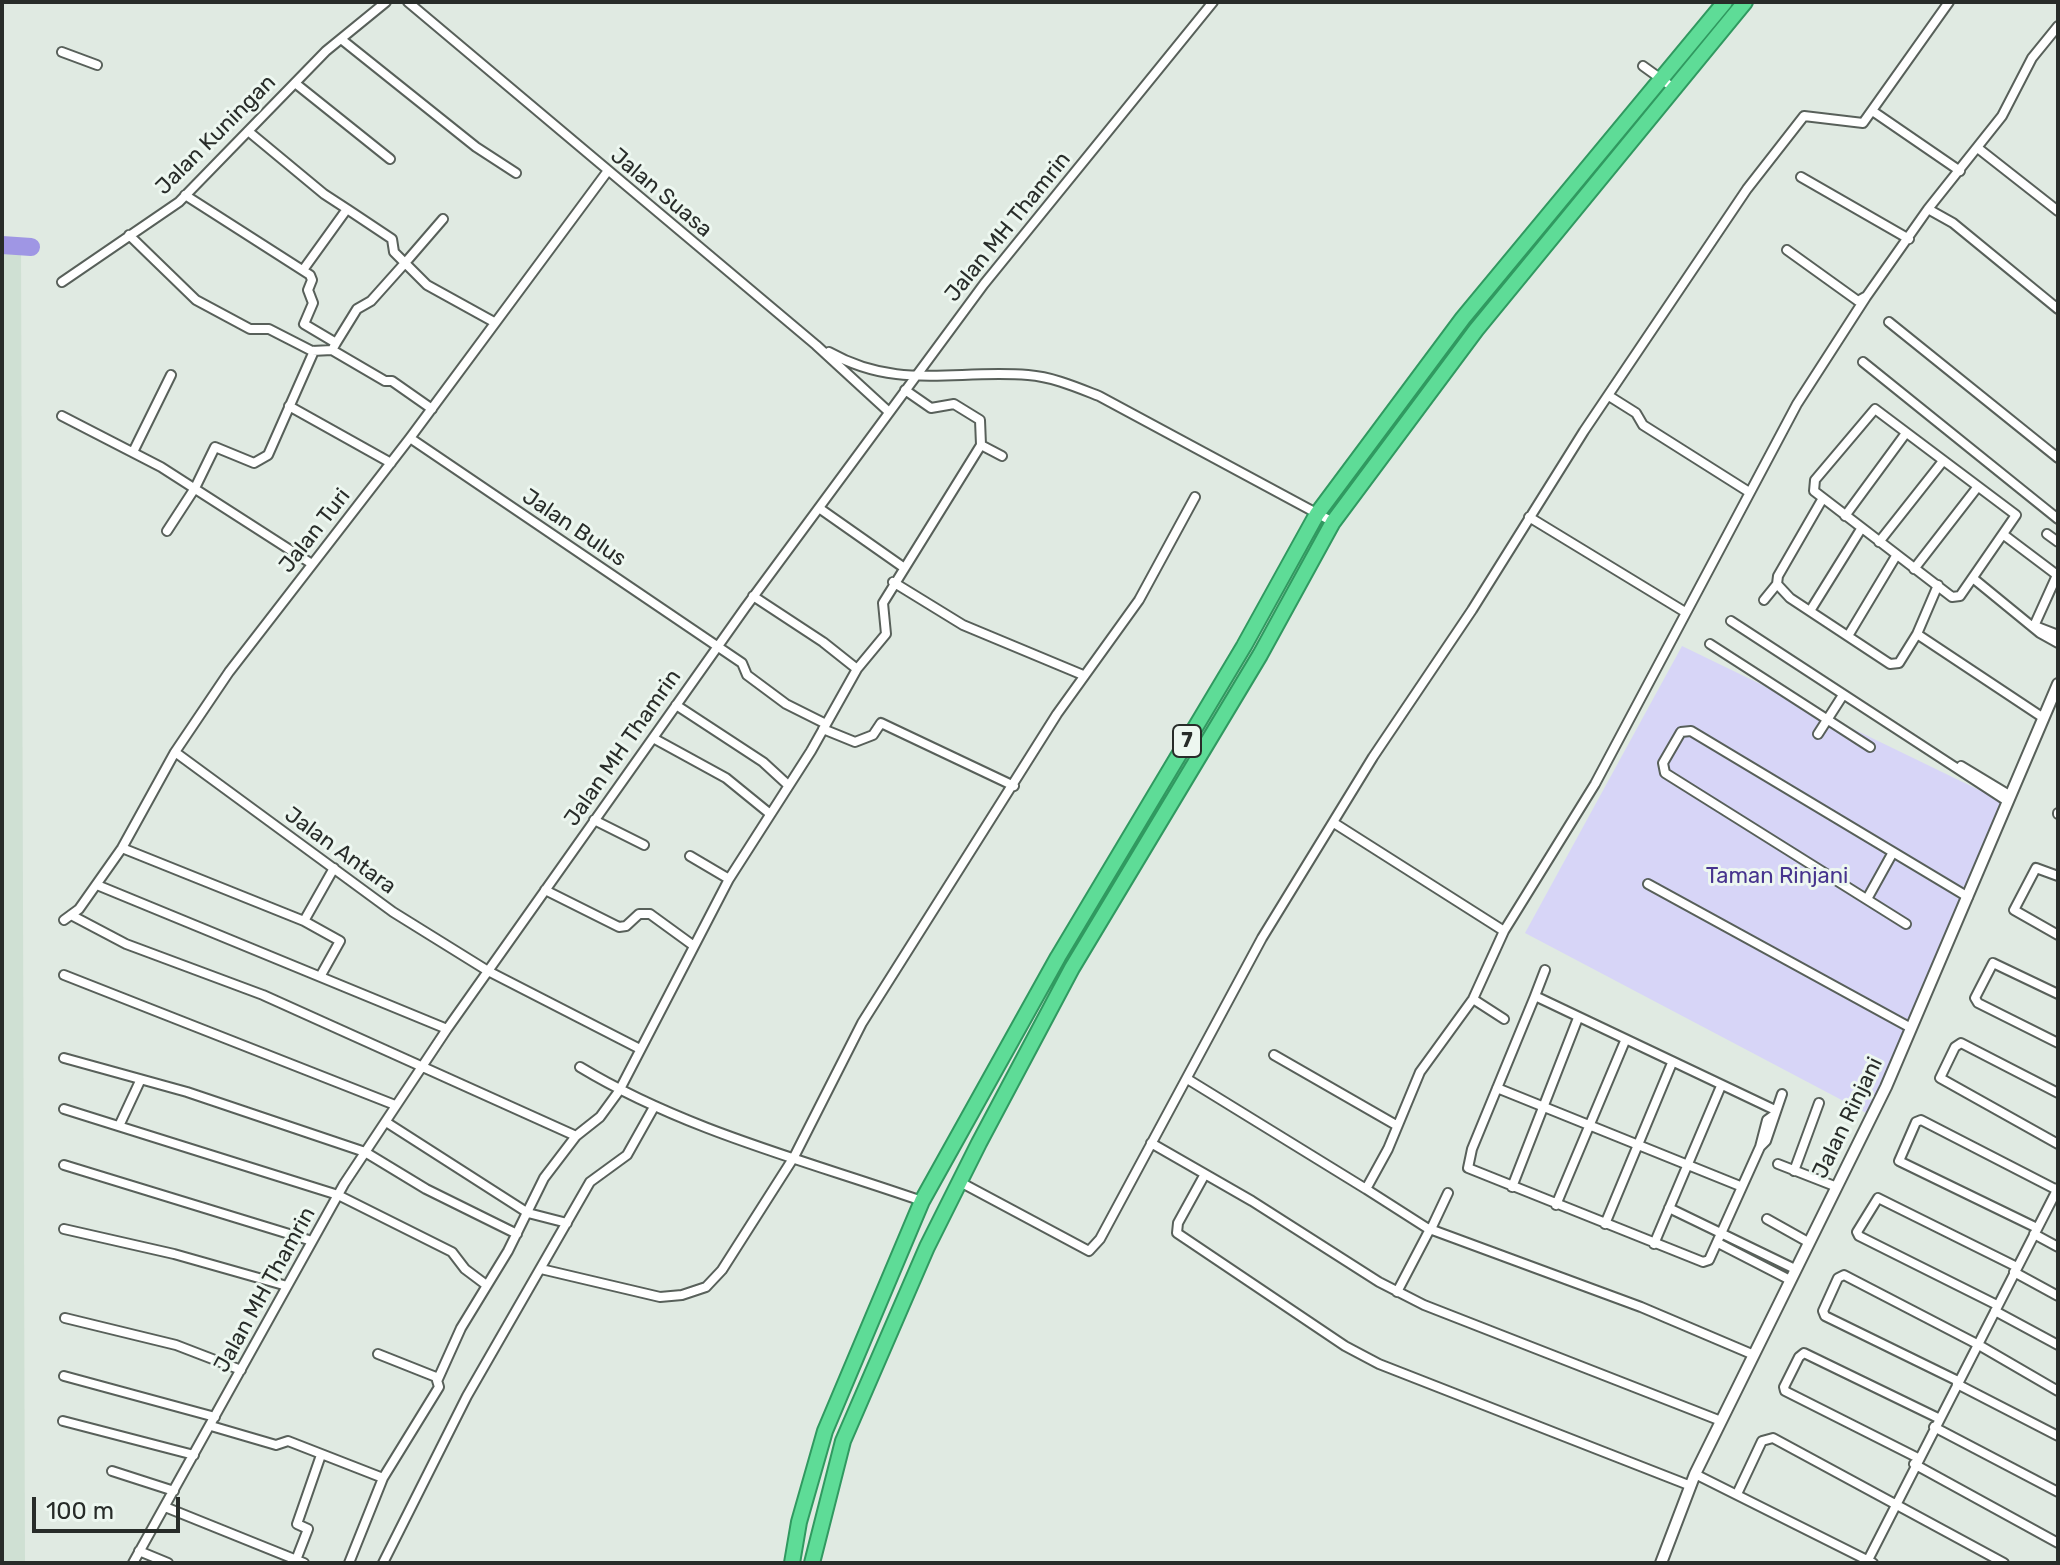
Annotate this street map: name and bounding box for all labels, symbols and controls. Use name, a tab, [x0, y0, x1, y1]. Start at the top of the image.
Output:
street label: Jalan Kuningan	[151, 70, 281, 200]
street label: Jalan Suasa	[605, 143, 717, 243]
street label: Jalan MH Thamrin	[939, 147, 1077, 307]
street label: Jalan Turi	[274, 483, 356, 579]
street label: Jalan Bulus	[517, 484, 631, 572]
street label: Jalan MH Thamrin	[559, 665, 687, 831]
road number: 7	[1173, 725, 1201, 757]
street label: Jalan Antara	[279, 802, 401, 900]
park label: Taman Rinjani	[1706, 864, 1848, 890]
street label: Jalan Rinjani	[1807, 1053, 1889, 1183]
street label: Jalan MH Thamrin	[209, 1203, 321, 1377]
scale bar	[36, 1481, 184, 1531]
text: 100 m	[46, 1497, 114, 1525]

